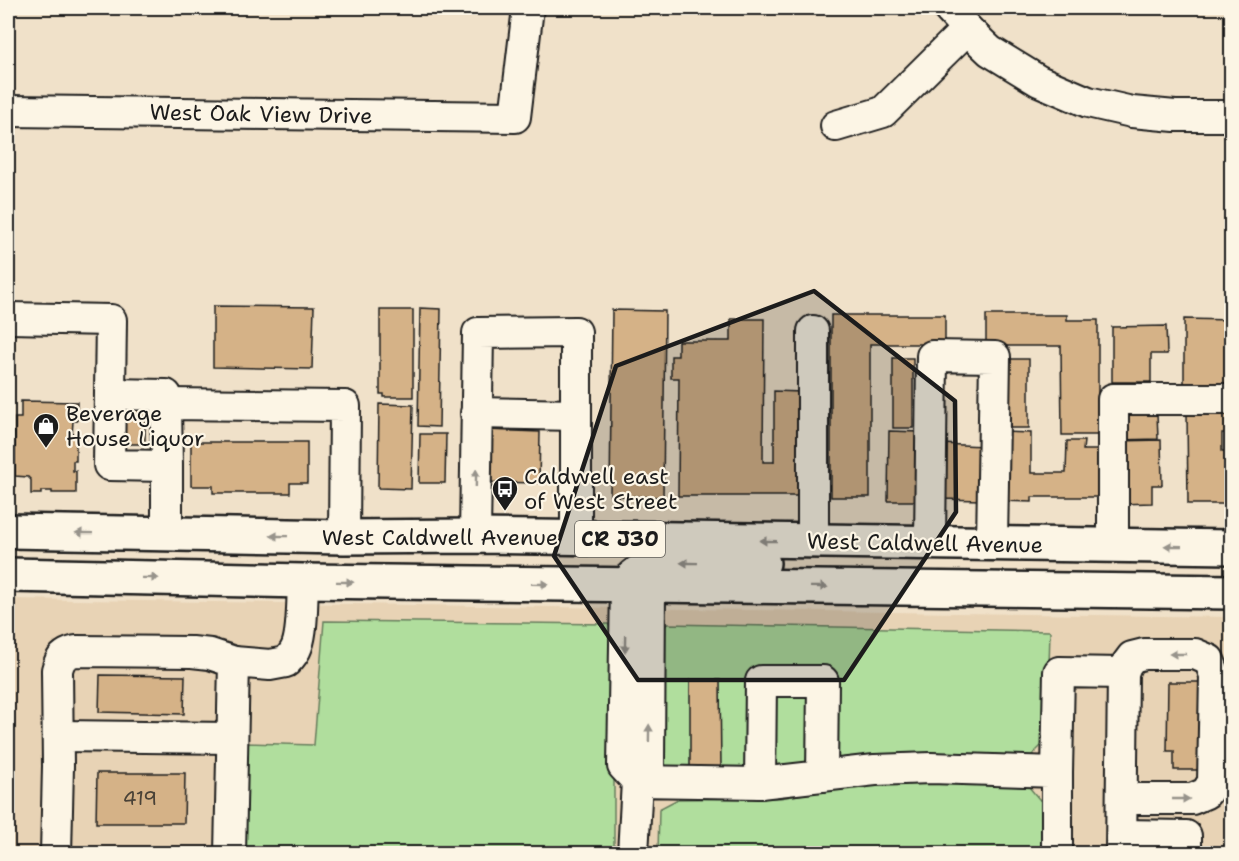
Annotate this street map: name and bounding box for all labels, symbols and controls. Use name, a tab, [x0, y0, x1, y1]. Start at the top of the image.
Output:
street label: West Oak View Drive	[149, 98, 373, 130]
place label: Beverage House Liquor	[66, 399, 204, 453]
shop icon: Beverage House Liquor	[31, 411, 61, 449]
place label: Caldwell east of West Street	[524, 462, 678, 516]
one-way arrow	[471, 468, 480, 487]
bus stop icon: Caldwell east of West Street	[490, 474, 520, 512]
road number: CR J30	[575, 521, 665, 557]
street label: West Caldwell Avenue	[322, 523, 558, 552]
street label: West Caldwell Avenue	[807, 526, 1043, 560]
one-way arrow	[75, 528, 94, 538]
one-way arrow	[270, 531, 289, 541]
one-way arrow	[759, 536, 778, 545]
one-way arrow	[1164, 542, 1183, 551]
one-way arrow	[680, 558, 699, 568]
one-way arrow	[140, 573, 159, 583]
one-way arrow	[335, 577, 354, 586]
one-way arrow	[530, 579, 549, 589]
one-way arrow	[809, 583, 828, 592]
one-way arrow	[620, 634, 630, 653]
one-way arrow	[1169, 649, 1188, 659]
one-way arrow	[644, 724, 654, 743]
house number: 419	[123, 785, 157, 811]
one-way arrow	[1171, 794, 1190, 804]

